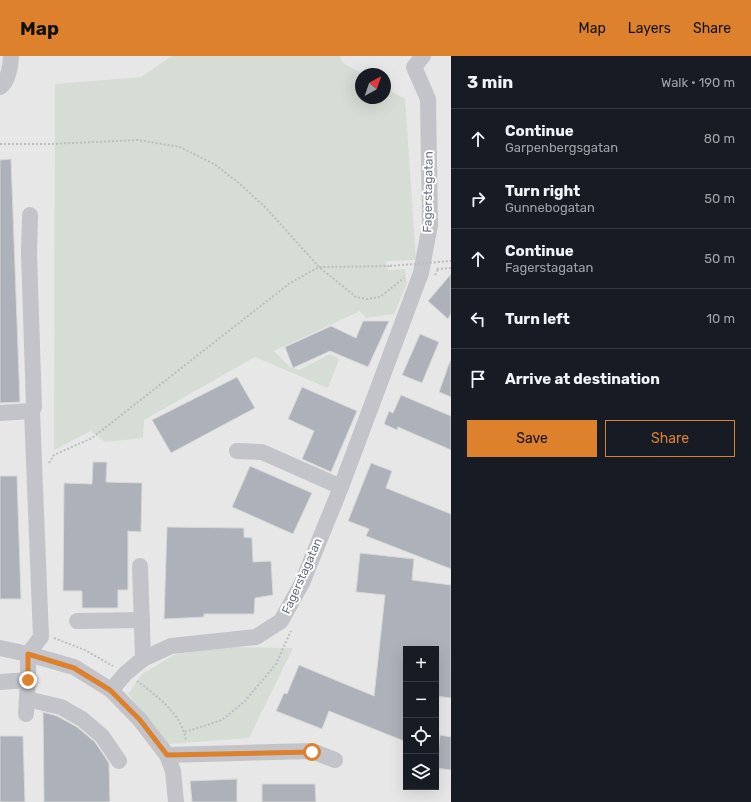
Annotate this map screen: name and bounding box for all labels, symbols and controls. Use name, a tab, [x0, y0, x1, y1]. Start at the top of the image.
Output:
text: Map	[20, 17, 59, 40]
text: Map	[579, 20, 606, 37]
text: Layers	[628, 20, 671, 37]
text: Share	[693, 20, 731, 37]
north arrow	[355, 68, 391, 104]
text: 3 min	[467, 72, 513, 92]
text: Walk · 190 m	[661, 75, 735, 90]
text: Continue	[505, 122, 574, 140]
icon: ahead	[467, 128, 489, 150]
text: 80 m	[704, 131, 735, 146]
text: Garpenbergsgatan	[505, 140, 618, 155]
street label: Fagerstagatan	[420, 151, 436, 233]
text: Turn right	[505, 182, 580, 200]
icon: right	[467, 188, 489, 210]
text: 50 m	[704, 191, 735, 206]
text: Gunnebogatan	[505, 200, 595, 215]
text: Continue	[505, 242, 574, 260]
icon: ahead	[467, 248, 489, 270]
text: 50 m	[704, 251, 735, 266]
text: Fagerstagatan	[505, 260, 593, 275]
icon: left	[467, 308, 489, 330]
text: Turn left	[505, 310, 570, 328]
text: 10 m	[706, 311, 735, 326]
icon: arrive	[467, 368, 489, 390]
text: Arrive at destination	[505, 370, 660, 388]
button: Save	[467, 420, 597, 457]
button: Share	[605, 420, 735, 457]
street label: Fagerstagatan	[279, 536, 325, 616]
map controls	[403, 646, 439, 790]
button: +	[403, 646, 439, 682]
route end	[19, 671, 37, 689]
button: −	[403, 682, 439, 718]
button: locate	[403, 718, 439, 754]
route start	[303, 743, 321, 761]
button: layers	[403, 754, 439, 790]

